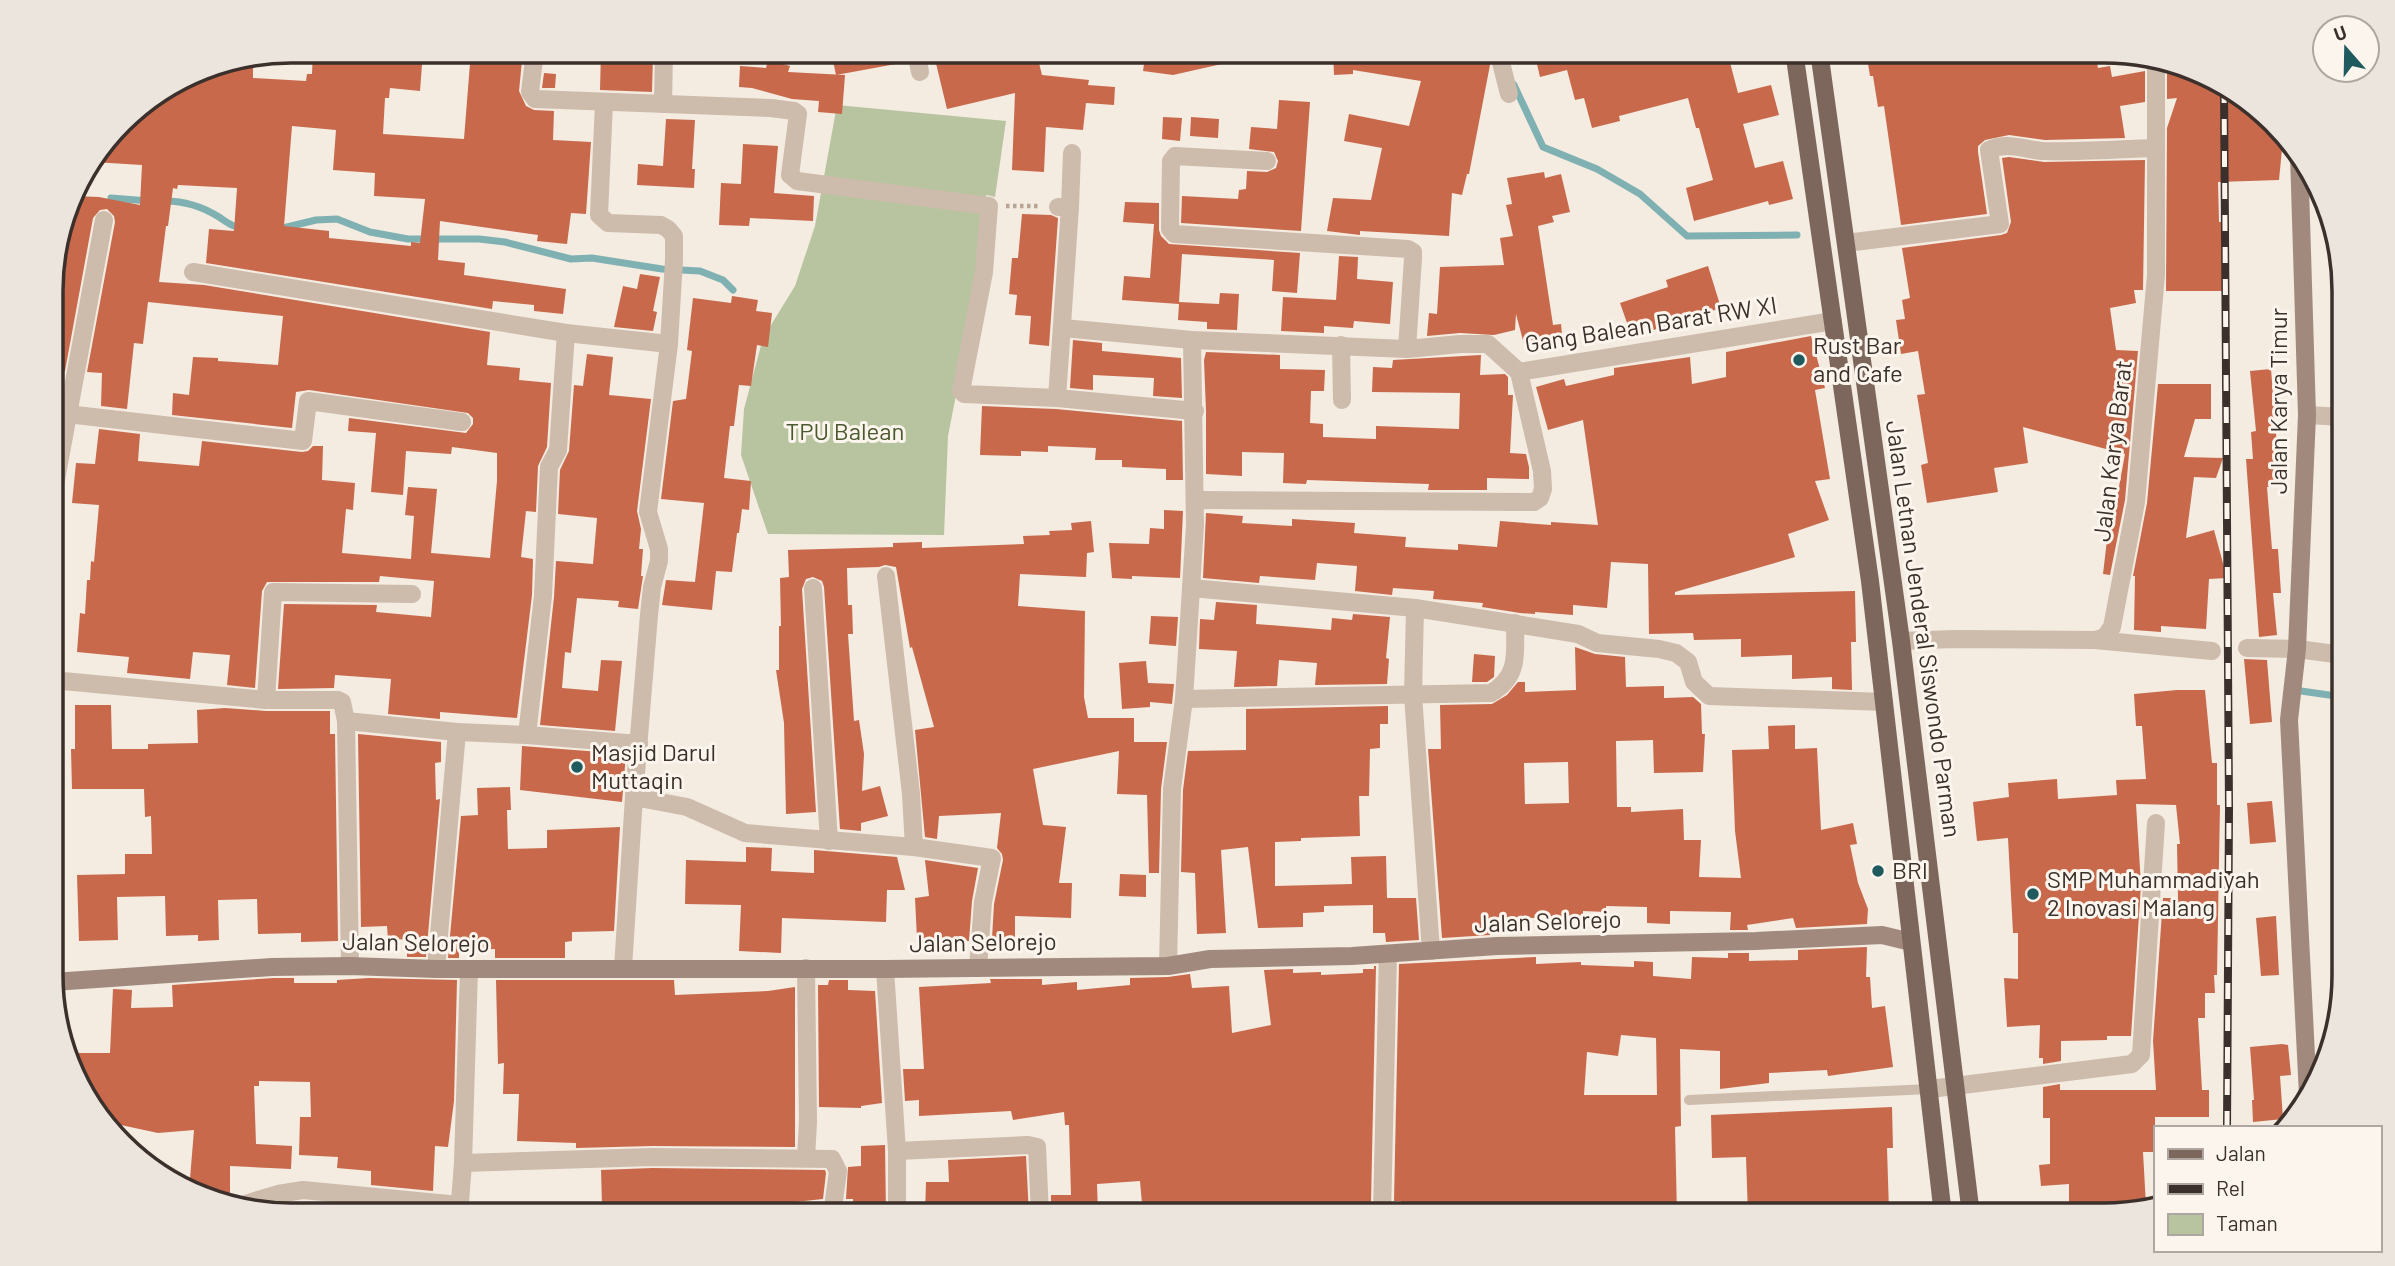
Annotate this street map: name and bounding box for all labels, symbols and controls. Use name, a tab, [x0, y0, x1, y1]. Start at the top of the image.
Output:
north arrow	[2311, 14, 2381, 84]
text: U	[2330, 20, 2350, 45]
street label: Gang Balean Barat RW XI	[1523, 289, 1779, 358]
street label: Jalan Karya Timur	[2263, 307, 2292, 494]
place label: Rust Bar and Cafe	[1813, 330, 1903, 387]
marker: Rust Bar and Cafe	[1791, 352, 1807, 368]
street label: Jalan Karya Barat	[2086, 358, 2137, 543]
park label: TPU Balean	[786, 416, 904, 445]
street label: Jalan Letnan Jenderal Siswondo Parman	[1881, 418, 1968, 839]
place label: Masjid Darul Muttaqin	[591, 737, 716, 794]
marker: Masjid Darul Muttaqin	[569, 759, 585, 775]
place label: BRI	[1892, 855, 1928, 884]
marker: BRI	[1870, 863, 1886, 879]
place label: SMP Muhammadiyah 2 Inovasi Malang	[2047, 864, 2260, 921]
marker: SMP Muhammadiyah 2 Inovasi Malang	[2025, 886, 2041, 902]
street label: Jalan Selorejo	[1474, 903, 1622, 938]
street label: Jalan Selorejo	[342, 926, 490, 957]
street label: Jalan Selorejo	[909, 926, 1057, 957]
legend	[2154, 1126, 2381, 1252]
text: Jalan	[2216, 1140, 2266, 1165]
text: Rel	[2216, 1175, 2245, 1200]
text: Taman	[2216, 1210, 2278, 1235]

